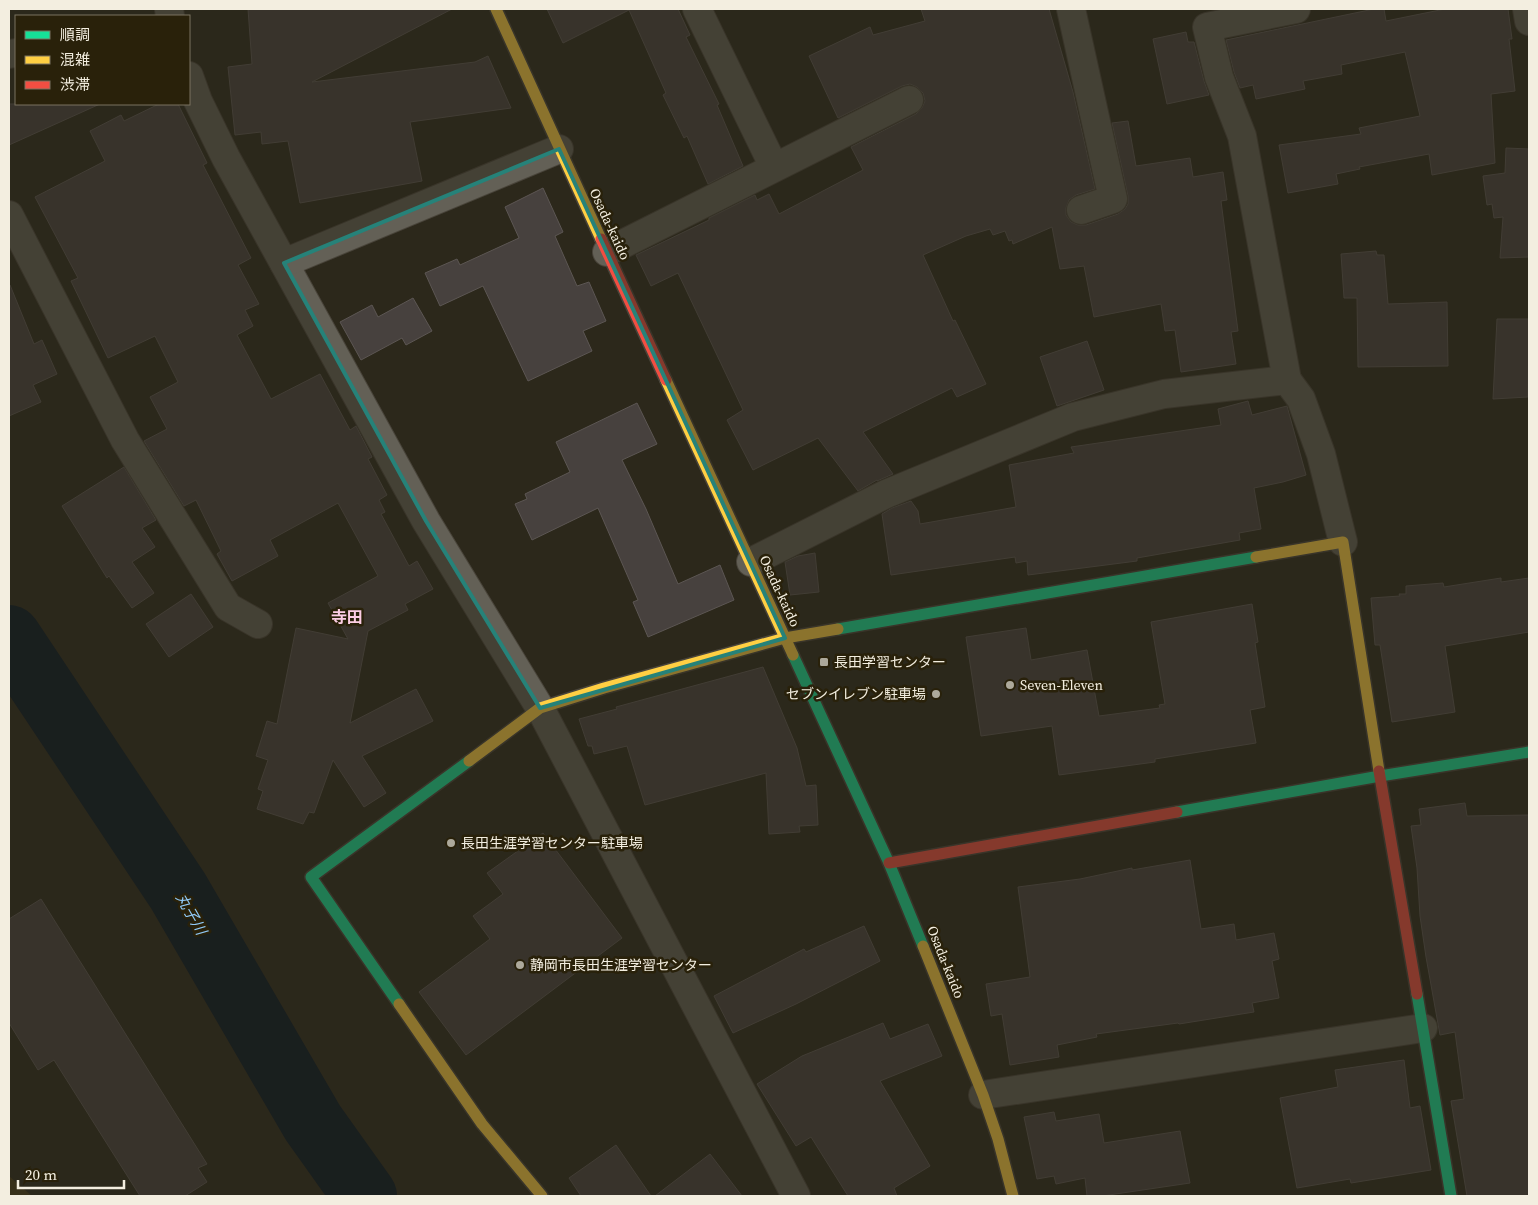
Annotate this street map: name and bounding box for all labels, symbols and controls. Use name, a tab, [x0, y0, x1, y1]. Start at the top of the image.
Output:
legend	[15, 15, 190, 105]
text: 順調	[60, 24, 90, 45]
text: 混雑	[60, 49, 90, 70]
text: 渋滞	[60, 74, 90, 95]
street label: Osada-kaido	[585, 185, 635, 263]
street label: Osada-kaido	[755, 552, 805, 630]
district label: 寺田	[331, 606, 363, 628]
place label: 長田学習センター	[834, 652, 946, 672]
marker: 長田学習センター	[818, 656, 830, 668]
place label: Seven-Eleven	[1020, 675, 1103, 695]
marker: Seven-Eleven	[1004, 679, 1016, 691]
place label: セブンイレブン駐車場	[786, 684, 926, 704]
marker: セブンイレブン駐車場	[930, 688, 942, 700]
place label: 長田生涯学習センター駐車場	[461, 833, 643, 853]
marker: 長田生涯学習センター駐車場	[445, 837, 457, 849]
water label: 丸子川	[171, 889, 213, 940]
street label: Osada-kaido	[922, 923, 970, 1002]
place label: 静岡市長田生涯学習センター	[530, 955, 712, 975]
marker: 静岡市長田生涯学習センター	[514, 959, 526, 971]
scale bar	[18, 1158, 124, 1190]
text: 20 m	[25, 1164, 57, 1185]

